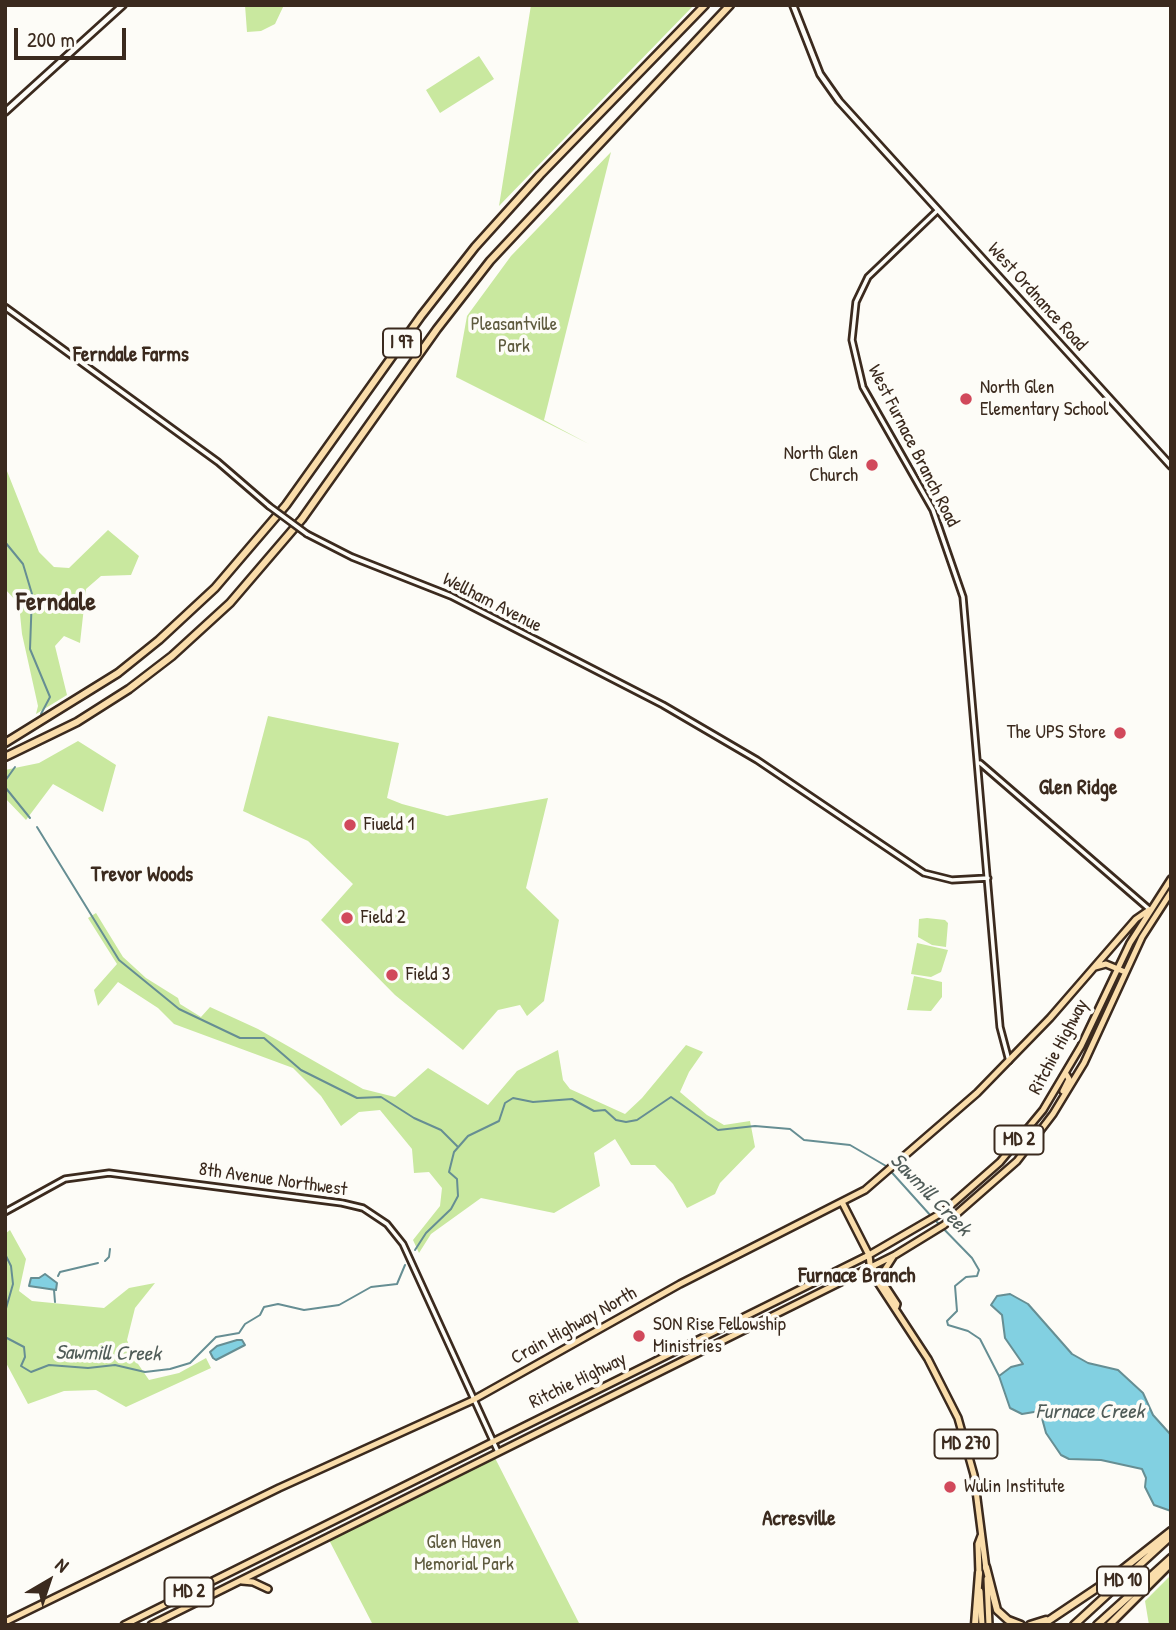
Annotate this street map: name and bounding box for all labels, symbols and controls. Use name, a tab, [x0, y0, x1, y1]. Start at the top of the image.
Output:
scale bar	[18, 14, 130, 58]
text: 200 m	[27, 25, 75, 54]
street label: West Ordnance Road	[982, 238, 1092, 356]
park label: Pleasantville Park	[471, 314, 557, 358]
road number: I 97	[383, 328, 421, 358]
district label: Ferndale Farms	[73, 342, 189, 368]
street label: West Furnace Branch Road	[862, 361, 964, 531]
place label: North Glen Elementary School	[980, 377, 1108, 421]
marker: North Glen Elementary School	[958, 391, 974, 407]
place label: North Glen Church	[784, 443, 858, 487]
marker: North Glen Church	[864, 457, 880, 473]
street label: Wellham Avenue	[439, 568, 545, 638]
district label: Ferndale	[16, 587, 96, 619]
place label: The UPS Store	[1007, 722, 1106, 744]
marker: The UPS Store	[1112, 725, 1128, 741]
district label: Glen Ridge	[1039, 775, 1117, 801]
place label: Fiueld 1	[364, 814, 414, 836]
marker: Fiueld 1	[342, 817, 358, 833]
district label: Trevor Woods	[91, 862, 193, 888]
place label: Field 2	[361, 907, 406, 929]
marker: Field 2	[339, 910, 355, 926]
place label: Field 3	[406, 964, 450, 986]
marker: Field 3	[384, 967, 400, 983]
street label: Ritchie Highway	[1024, 995, 1094, 1099]
road number: MD 2	[995, 1126, 1044, 1154]
water label: Sawmill Creek	[884, 1148, 976, 1242]
street label: 8th Avenue Northwest	[197, 1158, 349, 1202]
district label: Furnace Branch	[799, 1263, 915, 1289]
street label: Crain Highway North	[507, 1282, 641, 1370]
place label: SON Rise Fellowship Ministries	[653, 1314, 786, 1358]
marker: SON Rise Fellowship Ministries	[631, 1328, 647, 1344]
water label: Sawmill Creek	[55, 1340, 161, 1368]
street label: Ritchie Highway	[526, 1348, 630, 1414]
water label: Furnace Creek	[1036, 1399, 1144, 1425]
road number: MD 270	[934, 1429, 998, 1458]
place label: Wulin Institute	[964, 1476, 1065, 1498]
marker: Wulin Institute	[942, 1479, 958, 1495]
district label: Acresville	[762, 1506, 836, 1532]
park label: Glen Haven Memorial Park	[414, 1532, 514, 1576]
north arrow	[14, 1546, 84, 1616]
text: N	[50, 1551, 74, 1578]
road number: MD 10	[1097, 1566, 1149, 1596]
road number: MD 2	[164, 1577, 214, 1606]

